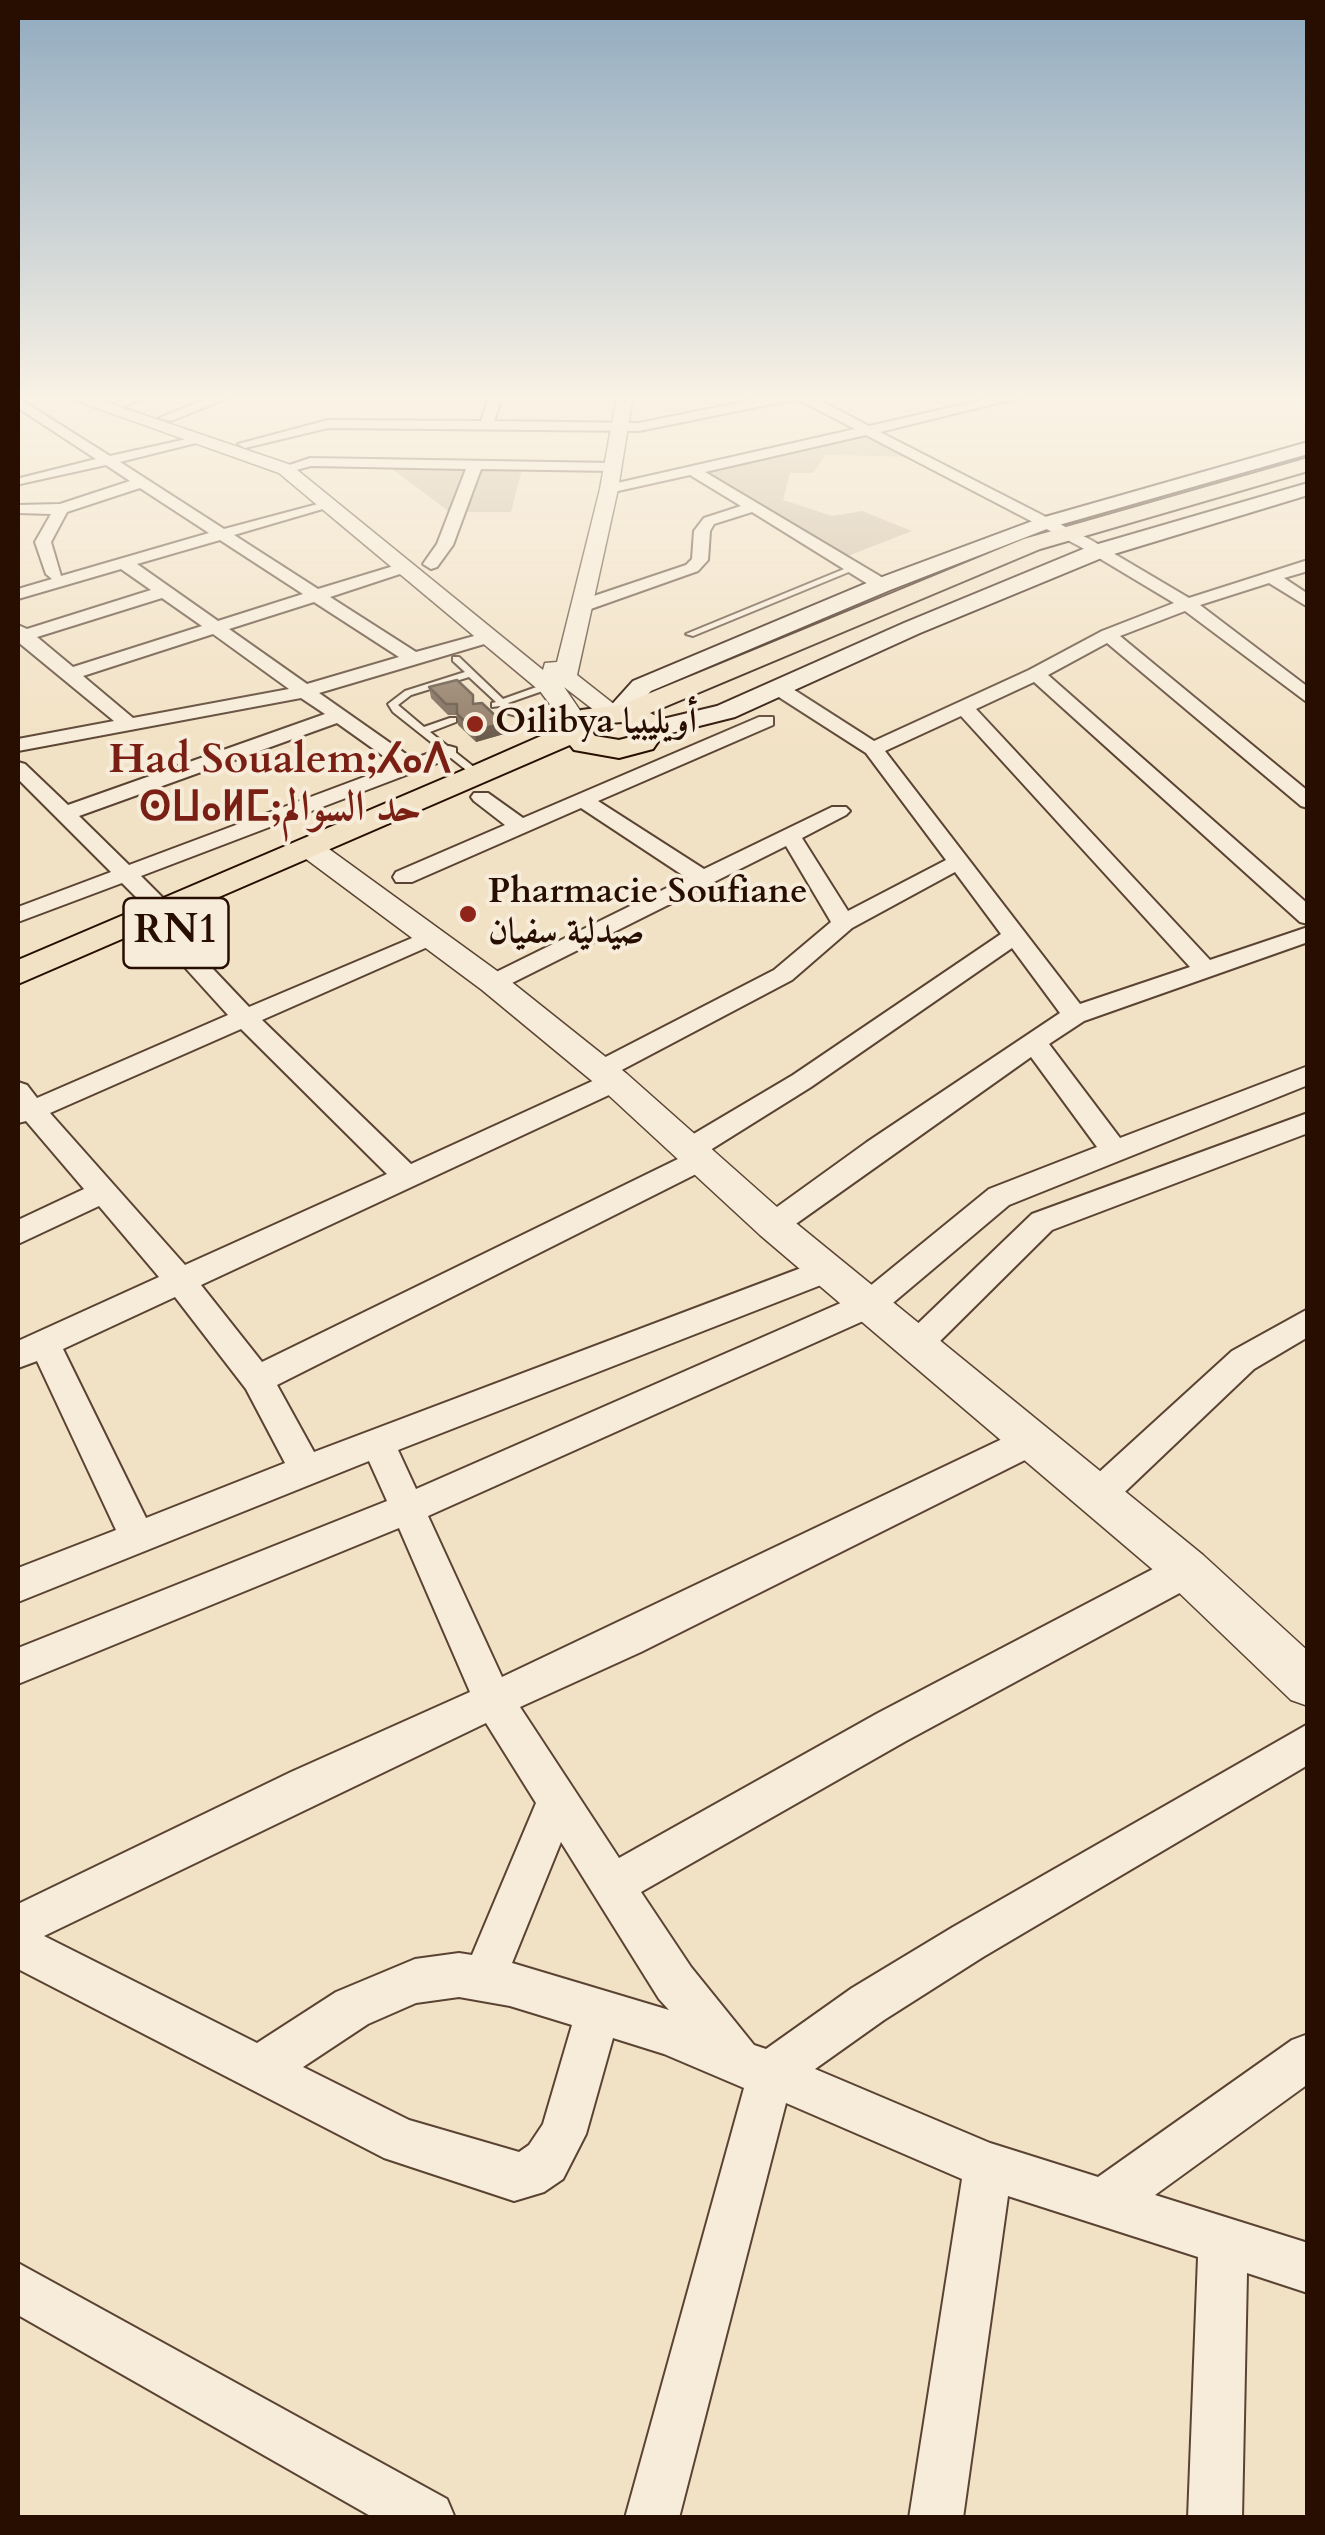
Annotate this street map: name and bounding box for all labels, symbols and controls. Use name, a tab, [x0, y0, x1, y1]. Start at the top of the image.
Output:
place label: Oilibya أويليبيا	[495, 703, 697, 745]
marker: Oilibya أويليبيا	[464, 713, 486, 735]
district label: Had Soualem;ⵃⴰⴷ ⵙⵡⴰⵍⵎ;حد السوالم	[109, 737, 451, 836]
place label: Pharmacie Soufiane صيدلية سفيان	[488, 873, 808, 955]
road number: RN1	[124, 898, 228, 968]
marker: Pharmacie Soufiane صيدلية سفيان	[457, 903, 479, 925]

